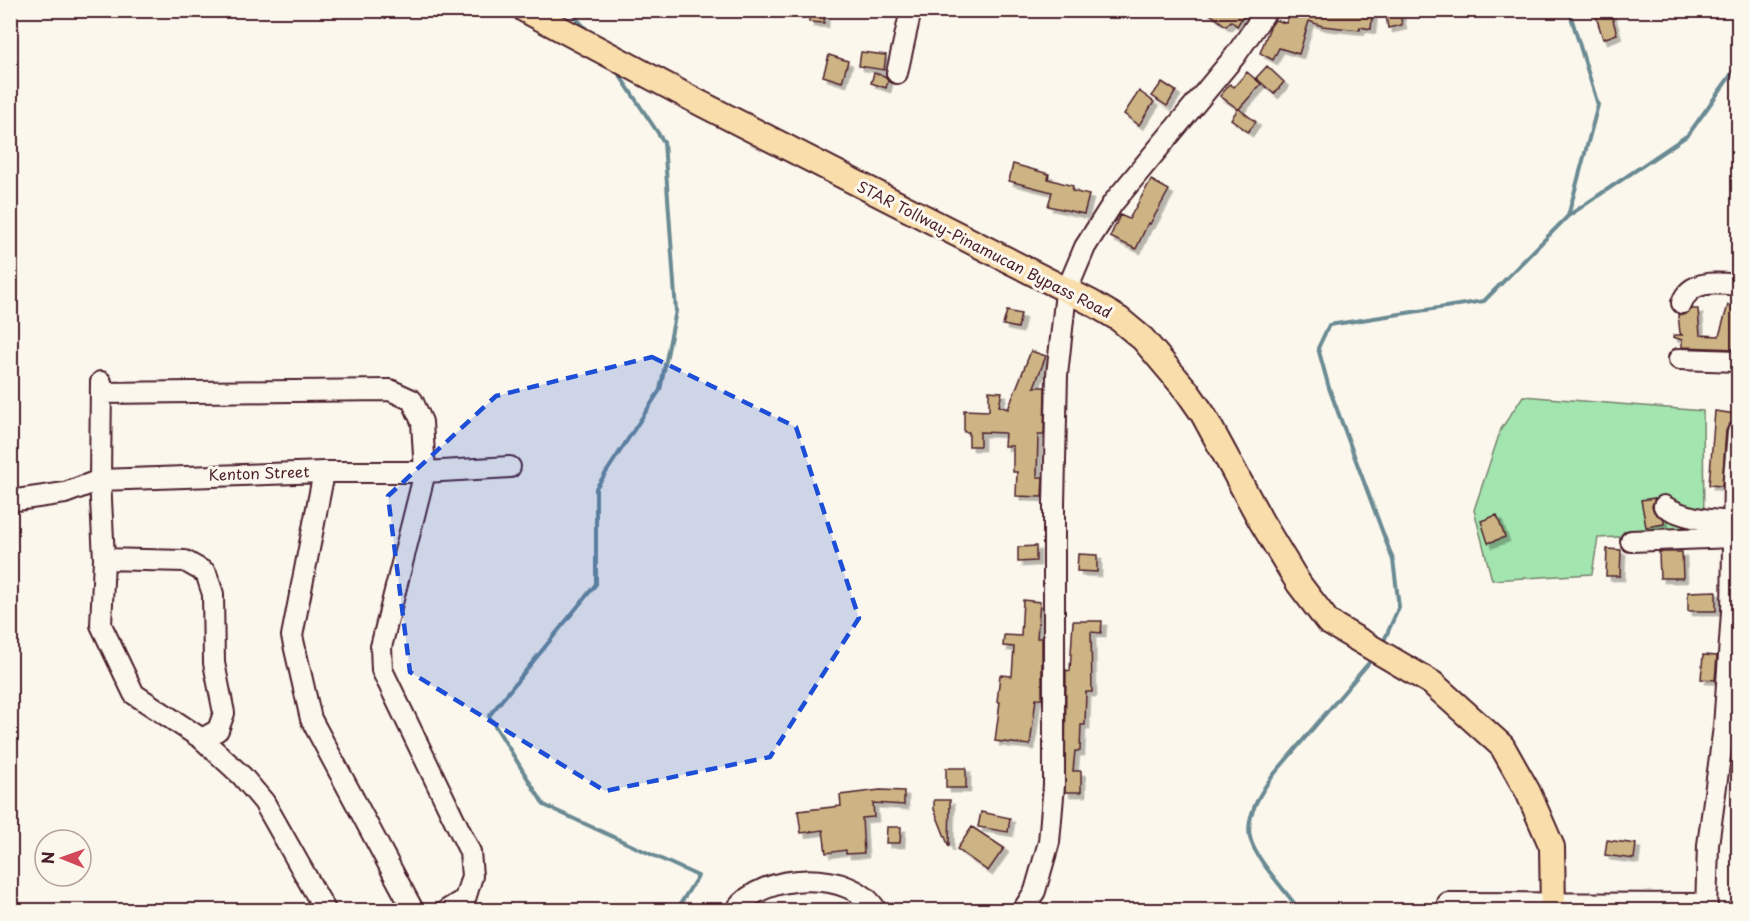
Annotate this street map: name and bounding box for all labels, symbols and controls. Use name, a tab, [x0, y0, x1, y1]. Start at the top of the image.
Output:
street label: STAR Tollway-Pinamucan Bypass Road	[853, 174, 1116, 323]
street label: Kenton Street	[208, 459, 310, 486]
north arrow	[33, 828, 93, 888]
text: N	[35, 851, 59, 864]

